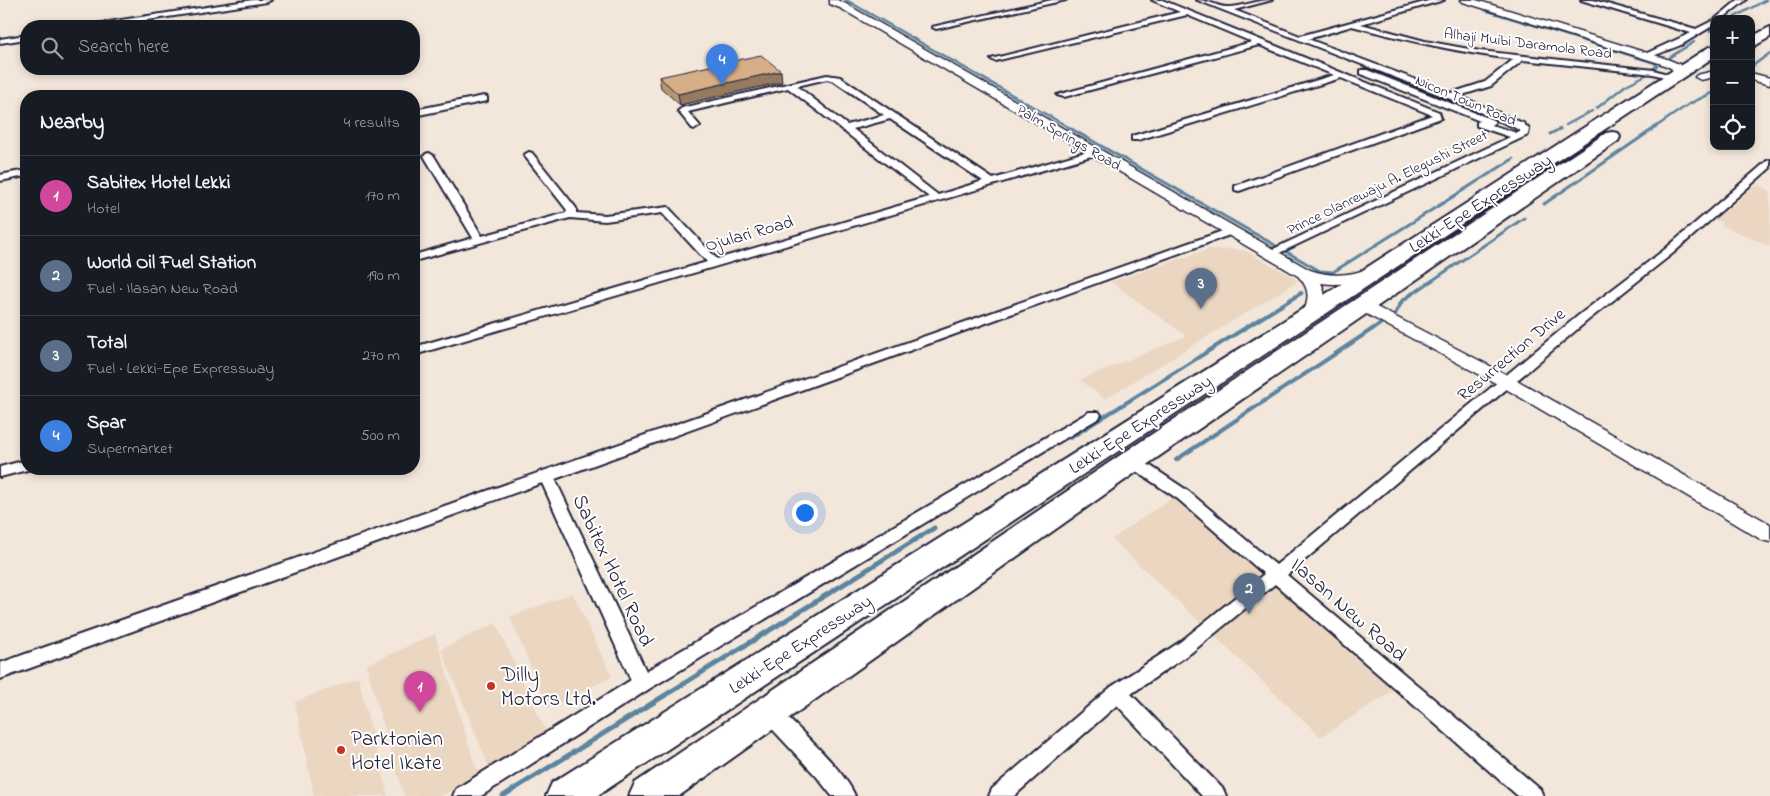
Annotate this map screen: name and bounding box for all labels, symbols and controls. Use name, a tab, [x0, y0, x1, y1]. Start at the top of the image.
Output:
map controls	[1710, 15, 1755, 150]
button: +	[1710, 15, 1755, 60]
search box	[20, 20, 420, 75]
street label: Alhaji Muibi Daramola Road	[1443, 23, 1614, 65]
icon: search	[38, 34, 66, 62]
text: Search here	[78, 34, 169, 61]
pin: 4	[706, 44, 738, 85]
button: −	[1710, 60, 1755, 105]
street label: Nicon Town Road	[1412, 70, 1520, 132]
street label: Palm Springs Road	[1012, 99, 1125, 178]
button: locate	[1710, 105, 1755, 150]
text: Nearby	[40, 108, 104, 138]
text: 4 results	[344, 111, 400, 135]
street label: Prince Olanrewaju A. Elegushi Street	[1283, 125, 1492, 242]
street label: Lekki-Epe Expressway	[1404, 149, 1558, 261]
text: Sabitex Hotel Lekki	[87, 170, 230, 197]
text: 1	[53, 184, 59, 208]
text: 170 m	[365, 184, 400, 208]
text: Hotel	[87, 197, 120, 221]
street label: Ojulari Road	[702, 210, 797, 260]
text: World Oil Fuel Station	[87, 250, 256, 277]
text: 2	[52, 264, 60, 288]
text: 190 m	[367, 264, 400, 288]
pin: 3	[1185, 268, 1217, 309]
text: Fuel · Ilasan New Road	[87, 277, 238, 301]
street label: Resurrection Drive	[1453, 302, 1573, 409]
text: Total	[87, 330, 127, 357]
text: 3	[53, 344, 59, 368]
text: 270 m	[362, 344, 400, 368]
text: Fuel · Lekki-Epe Expressway	[87, 357, 274, 381]
street label: Lekki-Epe Expressway	[1064, 370, 1218, 482]
text: Spar	[87, 410, 126, 437]
text: 4	[53, 424, 59, 448]
text: 500 m	[361, 424, 400, 448]
text: Supermarket	[87, 437, 173, 461]
street label: Sabitex Hotel Road	[564, 490, 661, 652]
your location	[792, 500, 818, 526]
street label: Ilasan New Road	[1283, 551, 1413, 670]
pin: 2	[1233, 573, 1265, 614]
street label: Lekki-Epe Expressway	[724, 590, 878, 702]
place label: Dilly Motors Ltd.	[500, 661, 596, 715]
pin: 1	[404, 671, 436, 712]
marker: Dilly Motors Ltd.	[485, 680, 497, 692]
place label: Parktonian Hotel Ikate	[351, 725, 443, 779]
marker: Parktonian Hotel Ikate	[335, 744, 347, 756]

